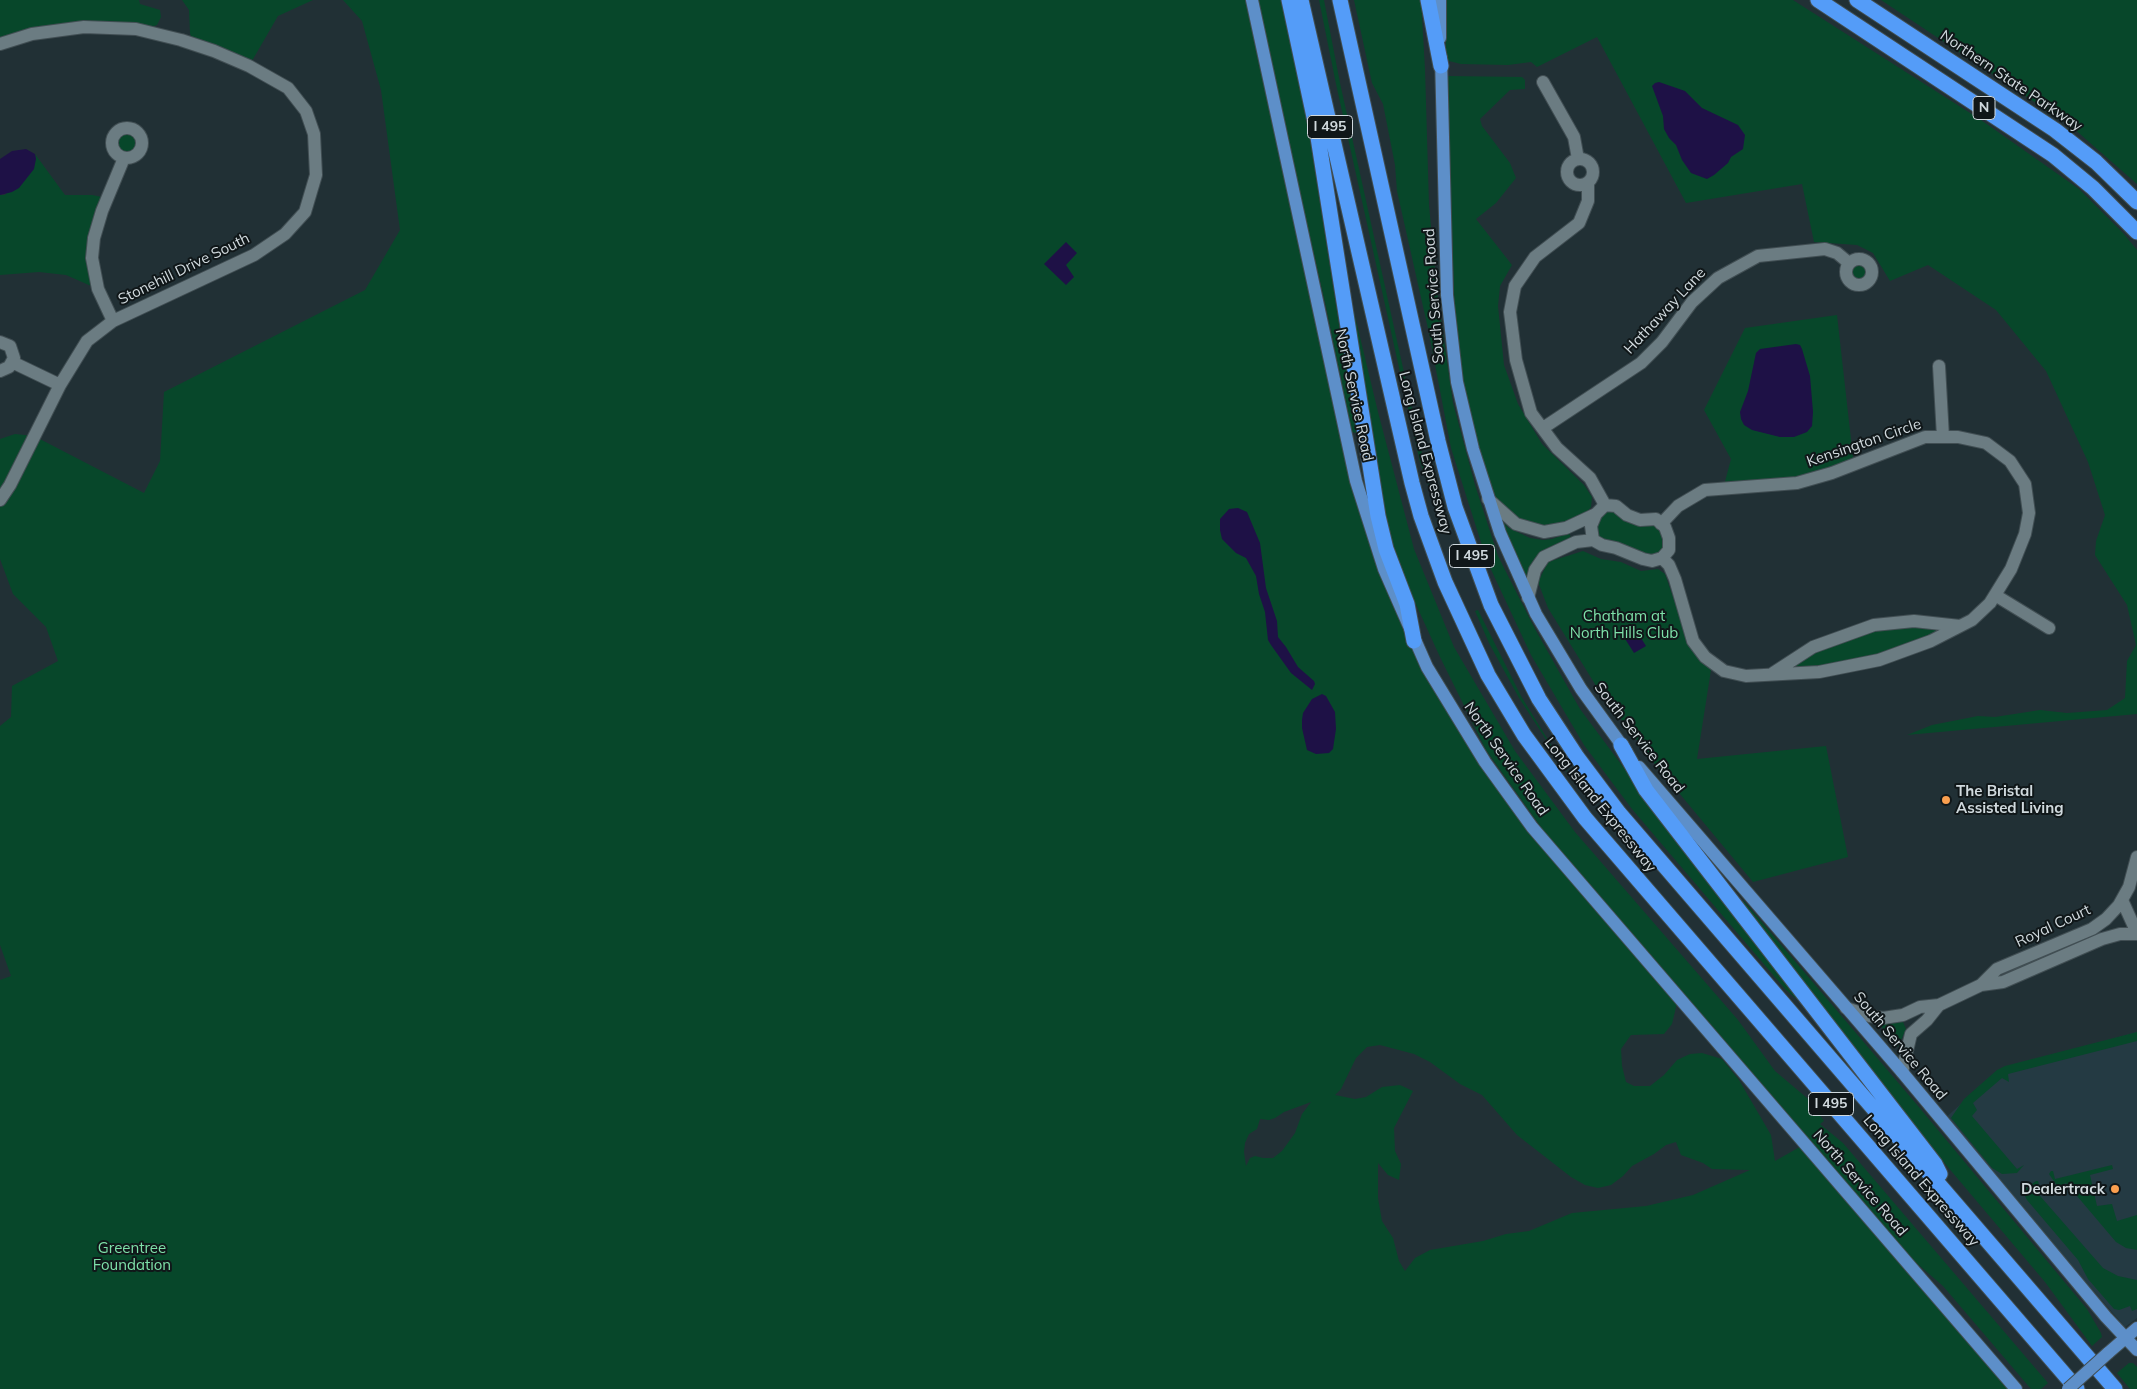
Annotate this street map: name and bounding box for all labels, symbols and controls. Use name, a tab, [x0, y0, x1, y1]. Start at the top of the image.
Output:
street label: Northern State Parkway	[1936, 27, 2086, 135]
road number: N	[1973, 96, 1995, 120]
road number: I 495	[1308, 115, 1352, 138]
street label: South Service Road	[1420, 228, 1448, 364]
street label: Stonehill Drive South	[115, 229, 253, 309]
street label: Hathaway Lane	[1620, 264, 1710, 358]
street label: North Service Road	[1331, 327, 1377, 463]
street label: Long Island Expressway	[1395, 370, 1455, 536]
street label: Kensington Circle	[1804, 415, 1924, 471]
road number: I 495	[1450, 544, 1494, 568]
park label: Chatham at North Hills Club	[1570, 607, 1678, 642]
street label: South Service Road	[1590, 679, 1688, 797]
street label: North Service Road	[1460, 699, 1552, 819]
street label: Long Island Expressway	[1540, 734, 1660, 876]
place label: The Bristal Assisted Living	[1956, 782, 2064, 817]
marker: The Bristal Assisted Living	[1940, 794, 1952, 806]
street label: Royal Court	[2012, 901, 2094, 951]
street label: South Service Road	[1850, 988, 1950, 1104]
road number: I 495	[1808, 1092, 1854, 1116]
street label: Long Island Expressway	[1859, 1112, 1983, 1250]
street label: North Service Road	[1809, 1126, 1911, 1240]
place label: Dealertrack	[2021, 1180, 2105, 1198]
marker: Dealertrack	[2109, 1183, 2121, 1195]
park label: Greentree Foundation	[93, 1239, 171, 1274]

